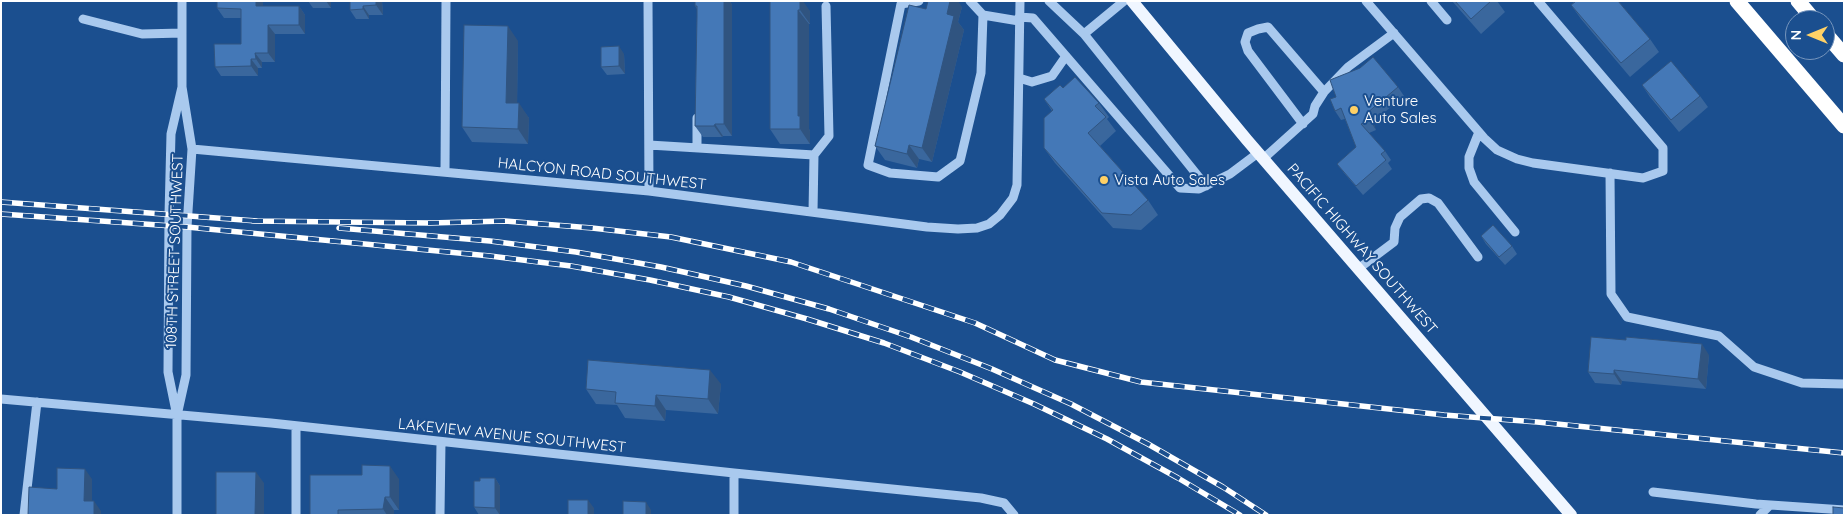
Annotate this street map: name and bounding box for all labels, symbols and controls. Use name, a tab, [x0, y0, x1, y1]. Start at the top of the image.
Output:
north arrow	[1785, 10, 1835, 60]
text: N	[1787, 30, 1805, 40]
place label: Venture Auto Sales	[1364, 92, 1437, 127]
marker: Venture Auto Sales	[1348, 104, 1360, 116]
street label: 108TH STREET SOUTHWEST	[163, 153, 187, 349]
street label: HALCYON ROAD SOUTHWEST	[497, 154, 707, 194]
street label: PACIFIC HIGHWAY SOUTHWEST	[1283, 160, 1441, 338]
place label: Vista Auto Sales	[1114, 171, 1225, 189]
marker: Vista Auto Sales	[1098, 174, 1110, 186]
street label: LAKEVIEW AVENUE SOUTHWEST	[397, 415, 627, 457]

